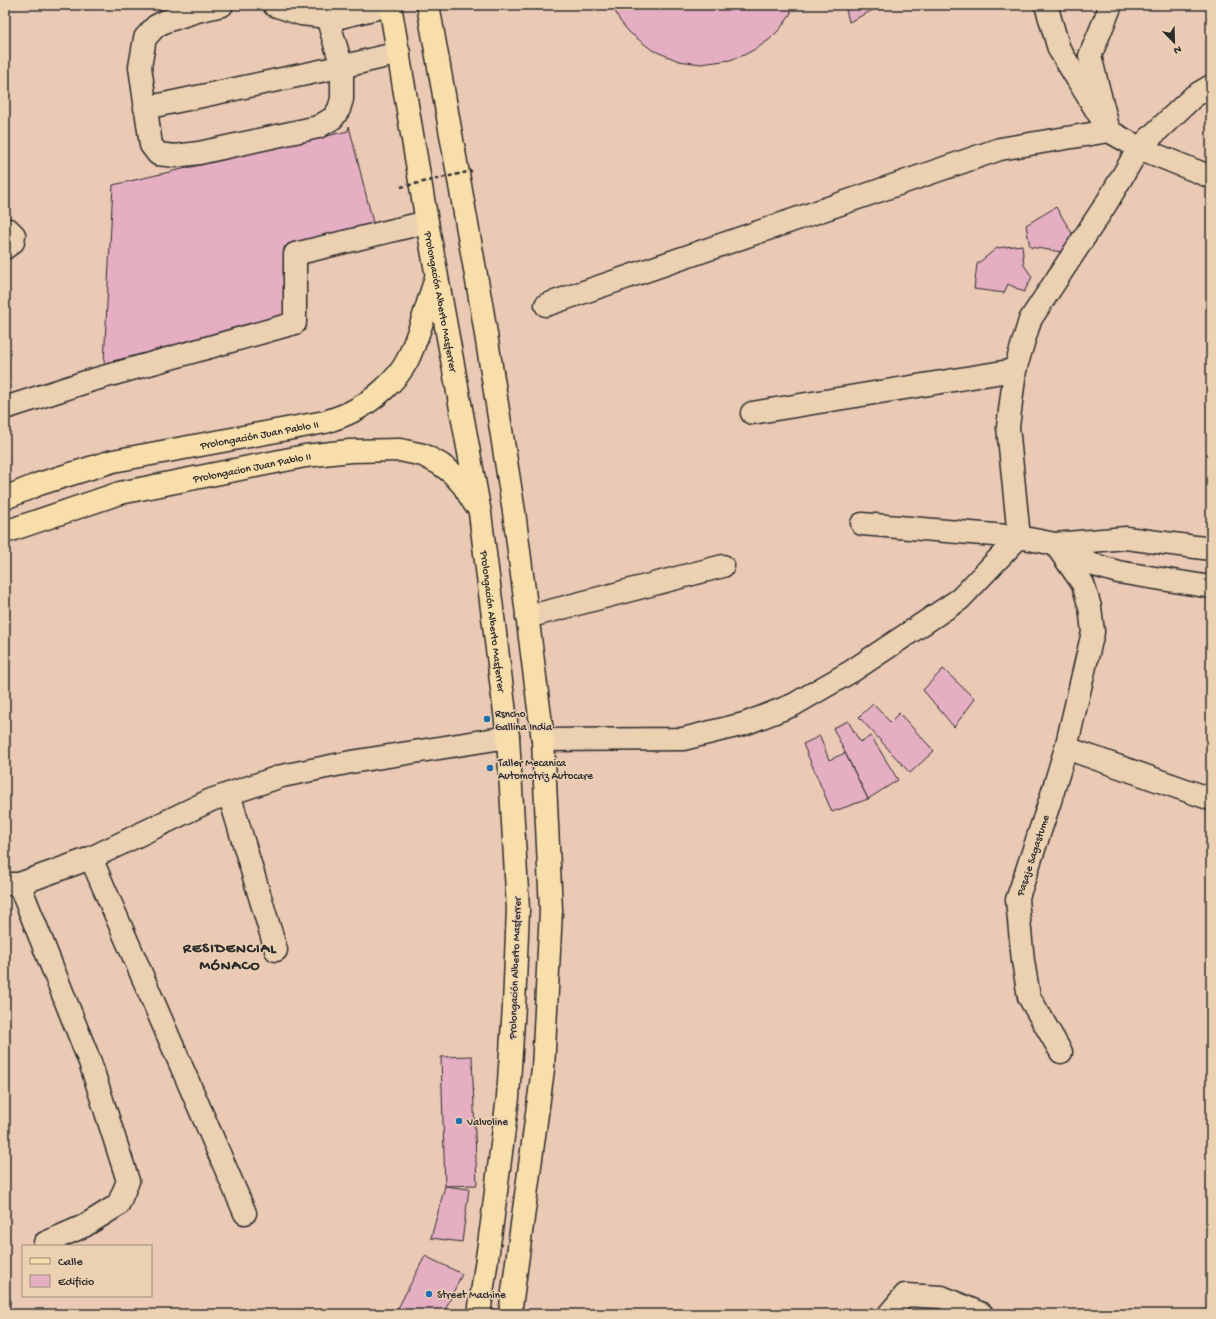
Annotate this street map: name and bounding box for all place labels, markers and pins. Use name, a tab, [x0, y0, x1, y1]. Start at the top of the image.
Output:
place label: Rsncho Gallina India	[495, 709, 553, 734]
marker: Rsncho Gallina India	[482, 714, 492, 724]
place label: Taller Mecanica Automotriz Autocare	[497, 758, 593, 783]
marker: Taller Mecanica Automotriz Autocare	[485, 763, 495, 773]
marker: Valvoline	[454, 1116, 464, 1126]
place label: Valvoline	[466, 1117, 508, 1129]
marker: Street Machine	[424, 1289, 434, 1299]
place label: Street Machine	[437, 1290, 506, 1302]

